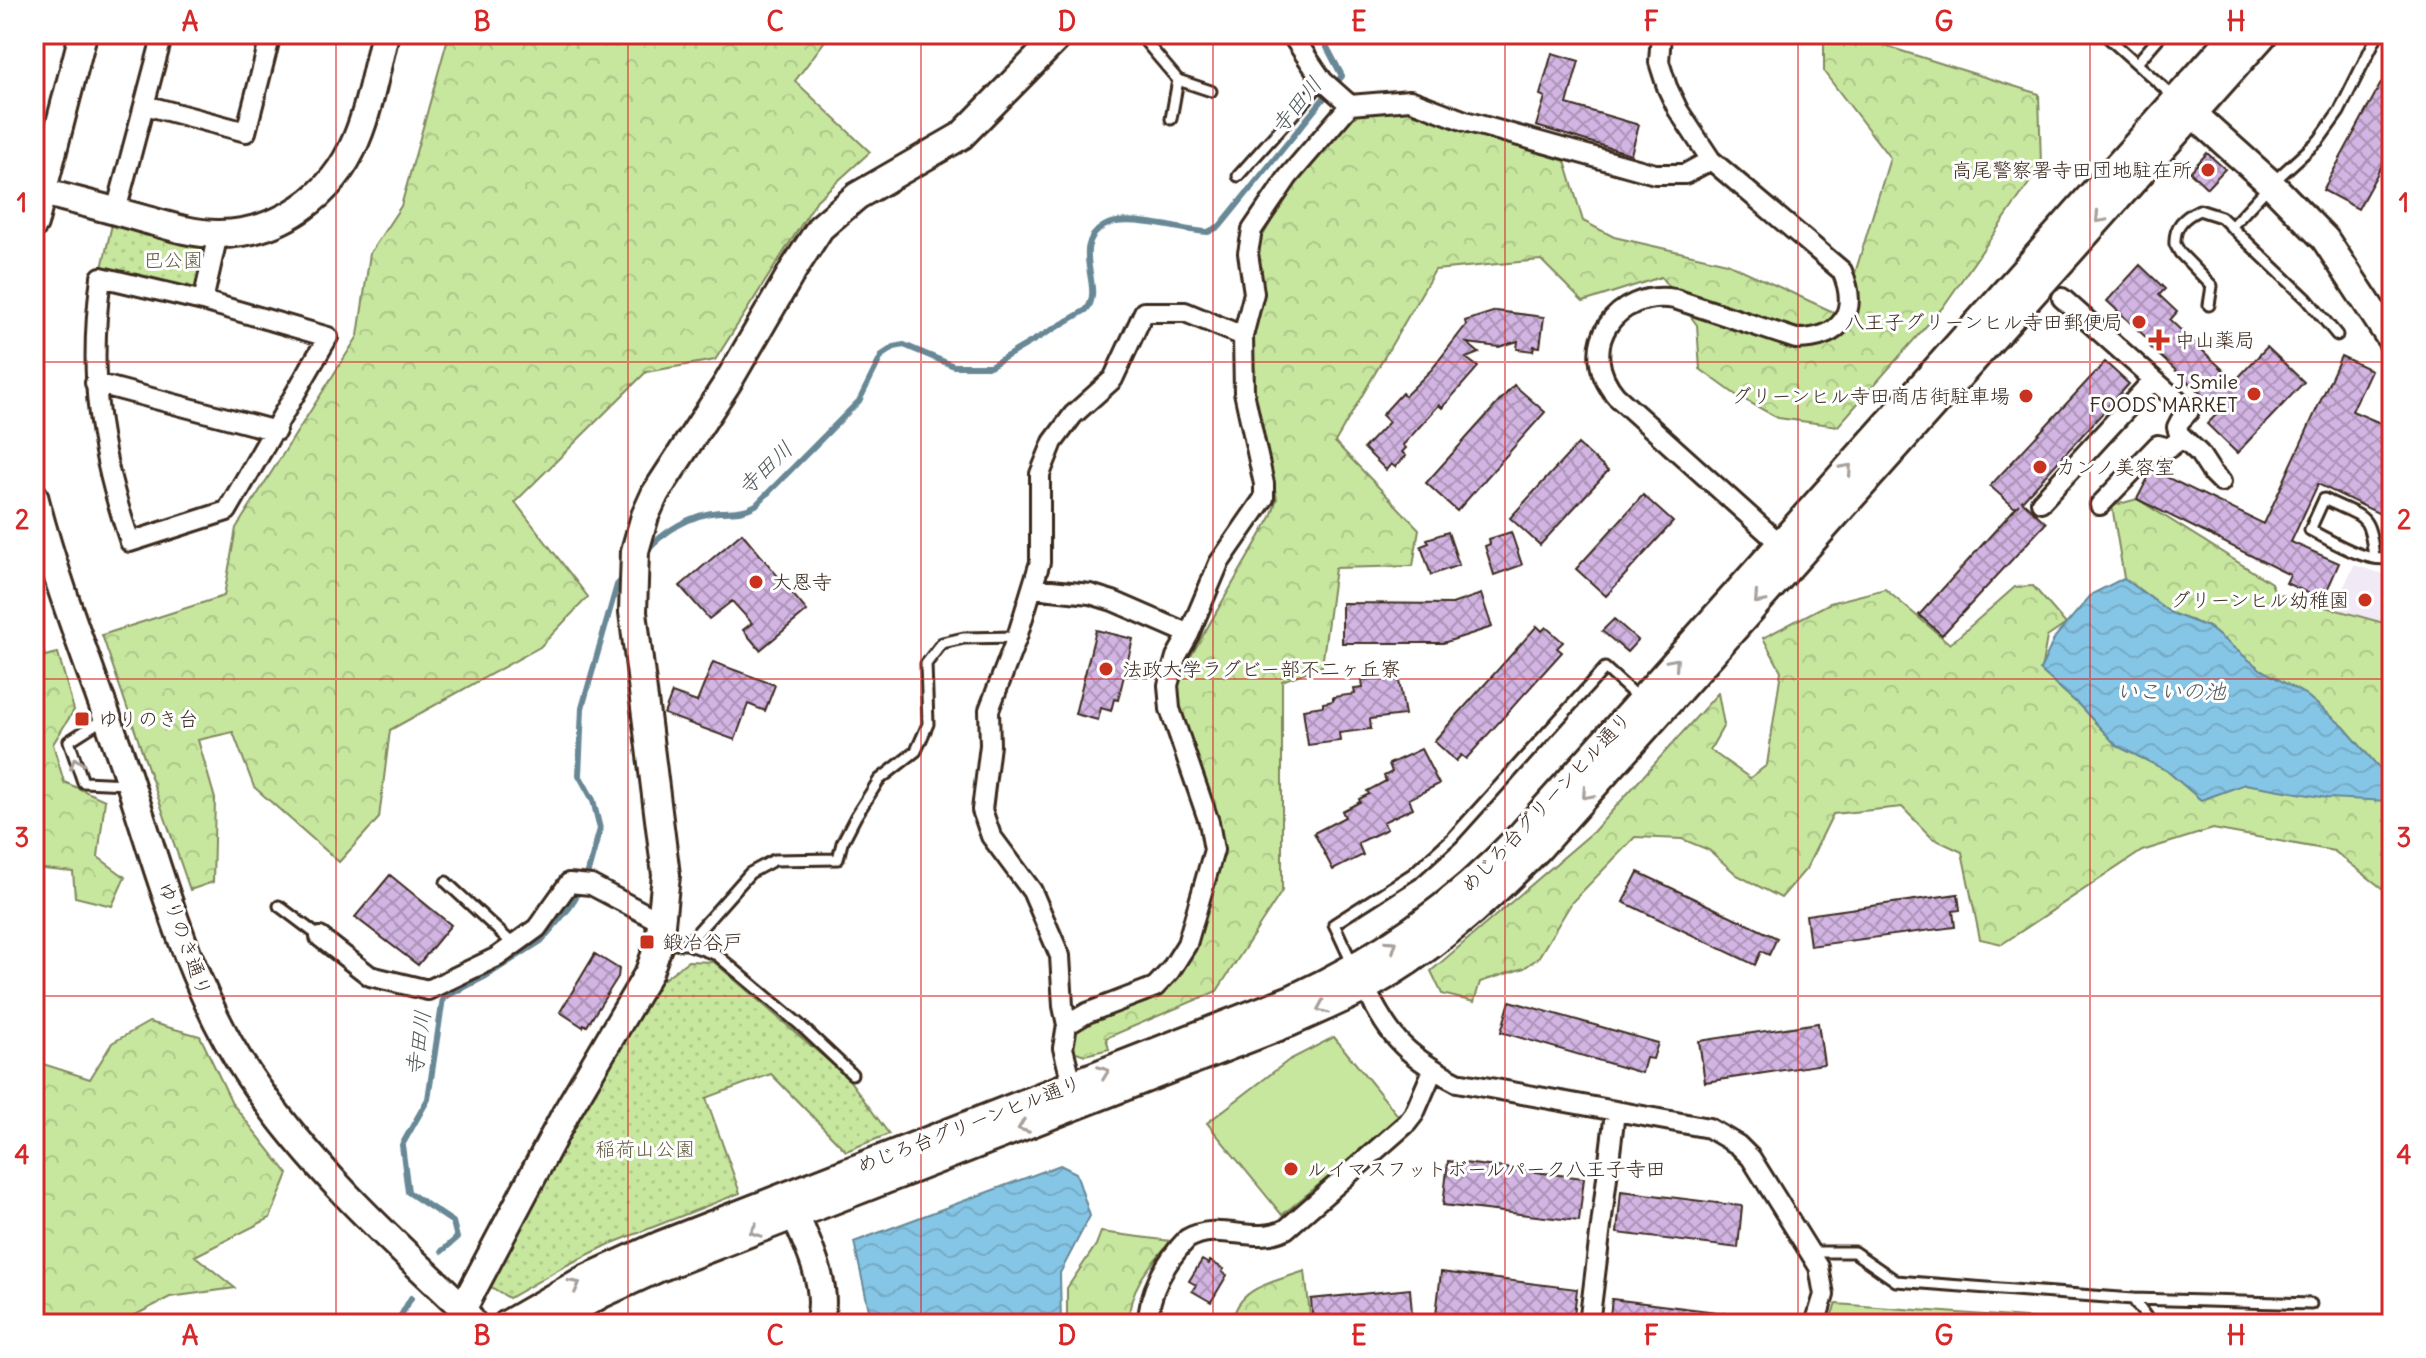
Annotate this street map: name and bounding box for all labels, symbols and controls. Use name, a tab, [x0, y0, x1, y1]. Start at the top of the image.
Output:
text: A	[182, 5, 199, 38]
text: B	[473, 5, 491, 38]
text: C	[766, 5, 784, 38]
text: D	[1058, 5, 1076, 38]
text: E	[1351, 5, 1367, 38]
text: F	[1644, 5, 1659, 38]
text: G	[1935, 5, 1954, 38]
text: H	[2227, 5, 2245, 38]
water label: 寺田川	[1264, 71, 1328, 139]
place label: 高尾警察署寺田団地駐在所	[1952, 157, 2192, 182]
marker: 高尾警察署寺田団地駐在所	[2199, 161, 2217, 179]
text: 1	[17, 186, 27, 219]
text: 1	[2399, 186, 2409, 219]
one-way arrow	[2096, 208, 2110, 223]
park label: 巴公園	[143, 247, 203, 272]
place label: 八王子グリーンヒル寺田郵便局	[1845, 309, 2123, 334]
marker: 八王子グリーンヒル寺田郵便局	[2130, 313, 2148, 331]
place label: 中山薬局	[2175, 327, 2255, 352]
marker: 中山薬局	[2150, 331, 2168, 349]
place label: J Smile FOODS MARKET	[2090, 369, 2238, 417]
place label: グリーンヒル寺田商店街駐車場	[1732, 383, 2010, 408]
marker: J Smile FOODS MARKET	[2245, 385, 2263, 403]
marker: グリーンヒル寺田商店街駐車場	[2017, 387, 2035, 405]
water label: 寺田川	[732, 435, 798, 501]
place label: カンノ美容室	[2056, 454, 2175, 479]
marker: カンノ美容室	[2031, 458, 2049, 476]
one-way arrow	[1837, 464, 1852, 479]
text: 2	[15, 503, 29, 536]
text: 2	[2397, 503, 2411, 536]
place label: 大恩寺	[772, 569, 832, 594]
marker: 大恩寺	[747, 573, 765, 591]
place label: グリーンヒル幼稚園	[2171, 587, 2349, 612]
one-way arrow	[1755, 590, 1769, 605]
marker: グリーンヒル幼稚園	[2356, 591, 2374, 609]
place label: 法政大学ラグビー部不二ヶ丘寮	[1122, 656, 1400, 681]
one-way arrow	[1664, 658, 1679, 673]
marker: 法政大学ラグビー部不二ヶ丘寮	[1097, 660, 1115, 678]
water label: いこいの池	[2116, 677, 2227, 705]
place label: ゆりのき台	[98, 706, 198, 731]
street label: めじろ台グリーンヒル通り	[1455, 706, 1636, 897]
marker: ゆりのき台	[73, 710, 91, 728]
one-way arrow	[70, 756, 86, 770]
one-way arrow	[1582, 784, 1596, 799]
text: 3	[15, 821, 29, 854]
text: 3	[2397, 821, 2411, 854]
street label: ゆりのき通り	[153, 878, 218, 999]
place label: 鍛冶谷戸	[663, 929, 743, 954]
marker: 鍛冶谷戸	[638, 933, 656, 951]
one-way arrow	[1383, 940, 1398, 955]
one-way arrow	[1316, 999, 1330, 1015]
water label: 寺田川	[400, 1008, 436, 1078]
one-way arrow	[1096, 1065, 1110, 1082]
street label: めじろ台グリーンヒル通り	[853, 1069, 1085, 1178]
one-way arrow	[1017, 1117, 1031, 1134]
park label: 稲荷山公園	[595, 1136, 695, 1161]
text: 4	[14, 1138, 30, 1171]
text: 4	[2396, 1138, 2412, 1171]
place label: ルイマスフットボールパーク八王子寺田	[1307, 1156, 1666, 1181]
marker: ルイマスフットボールパーク八王子寺田	[1282, 1160, 1300, 1178]
one-way arrow	[748, 1221, 762, 1238]
one-way arrow	[566, 1279, 581, 1294]
text: A	[182, 1319, 199, 1352]
text: B	[473, 1319, 491, 1352]
text: C	[766, 1319, 784, 1352]
text: D	[1058, 1319, 1076, 1352]
text: E	[1351, 1319, 1367, 1352]
text: F	[1644, 1319, 1659, 1352]
text: G	[1935, 1319, 1954, 1352]
text: H	[2227, 1319, 2245, 1352]

